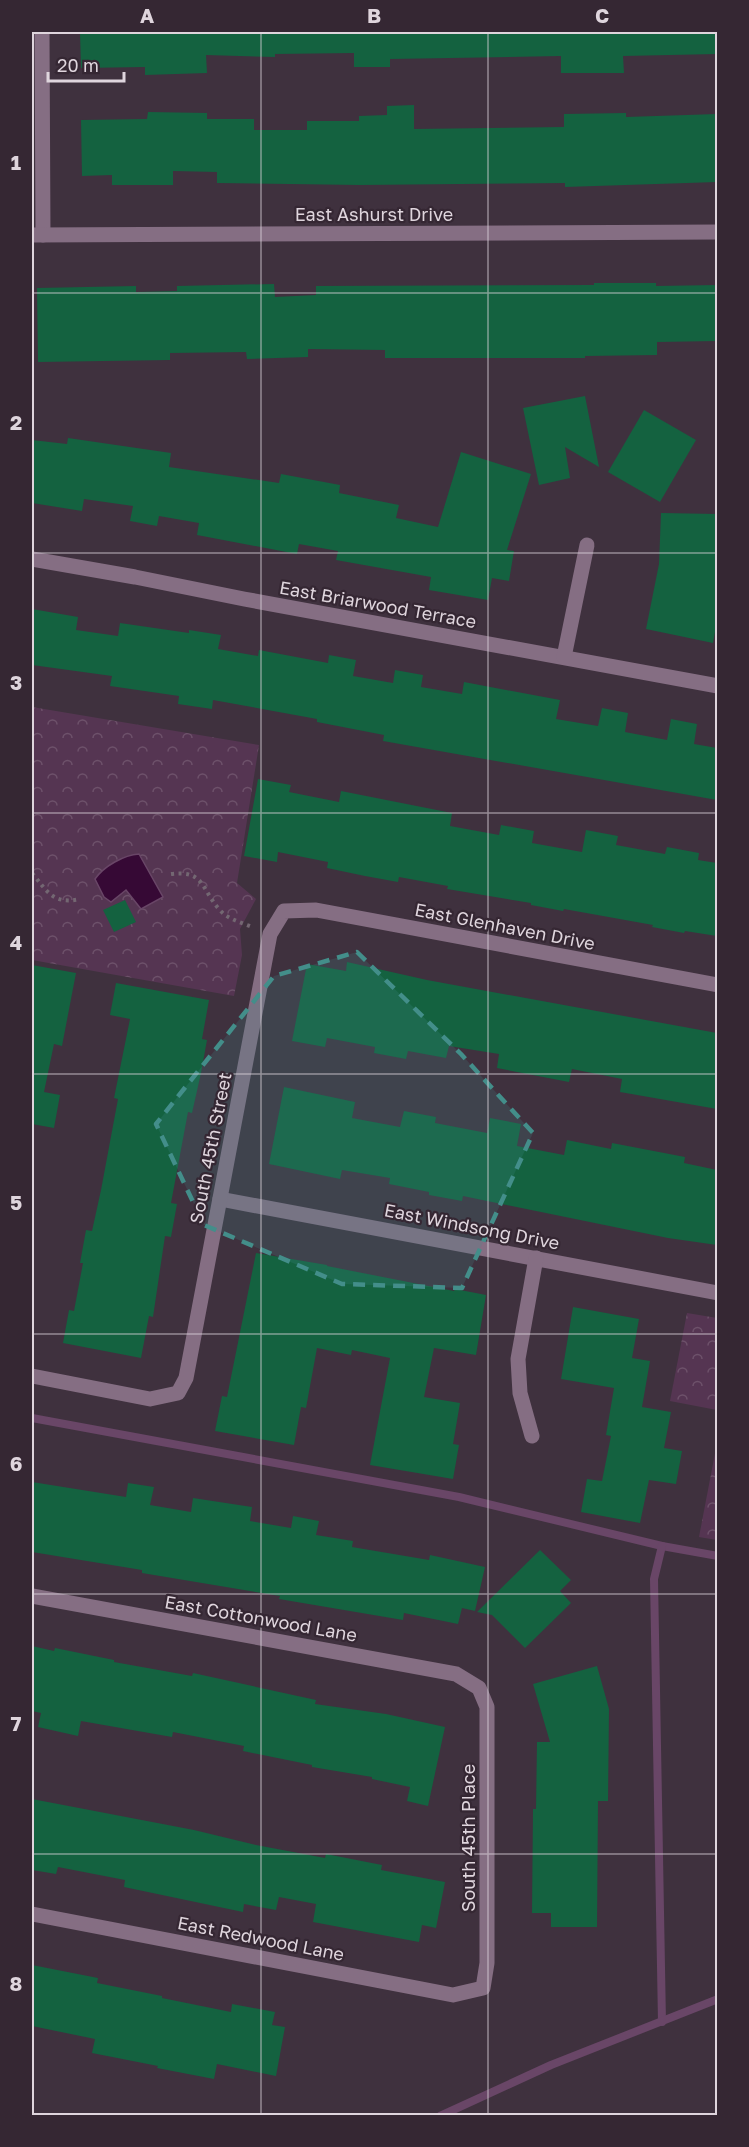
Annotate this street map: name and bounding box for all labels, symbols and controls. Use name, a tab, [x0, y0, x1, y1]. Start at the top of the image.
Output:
text: A	[140, 3, 154, 27]
text: B	[367, 3, 381, 27]
text: C	[595, 3, 609, 27]
scale bar	[48, 45, 124, 83]
text: 20 m	[57, 54, 99, 76]
text: 1	[11, 150, 21, 174]
street label: East Ashurst Drive	[295, 203, 453, 225]
text: 2	[10, 410, 22, 434]
street label: East Briarwood Terrace	[278, 576, 478, 632]
text: 3	[10, 670, 22, 694]
street label: East Glenhaven Drive	[413, 898, 597, 954]
text: 4	[10, 930, 22, 954]
street label: South 45th Street	[185, 1071, 235, 1225]
text: 5	[10, 1190, 22, 1214]
street label: East Windsong Drive	[383, 1198, 561, 1254]
text: 6	[10, 1451, 22, 1475]
street label: East Cottonwood Lane	[163, 1590, 359, 1646]
text: 7	[11, 1711, 22, 1735]
street label: South 45th Place	[457, 1764, 479, 1912]
street label: East Redwood Lane	[176, 1911, 346, 1965]
text: 8	[10, 1971, 22, 1995]

